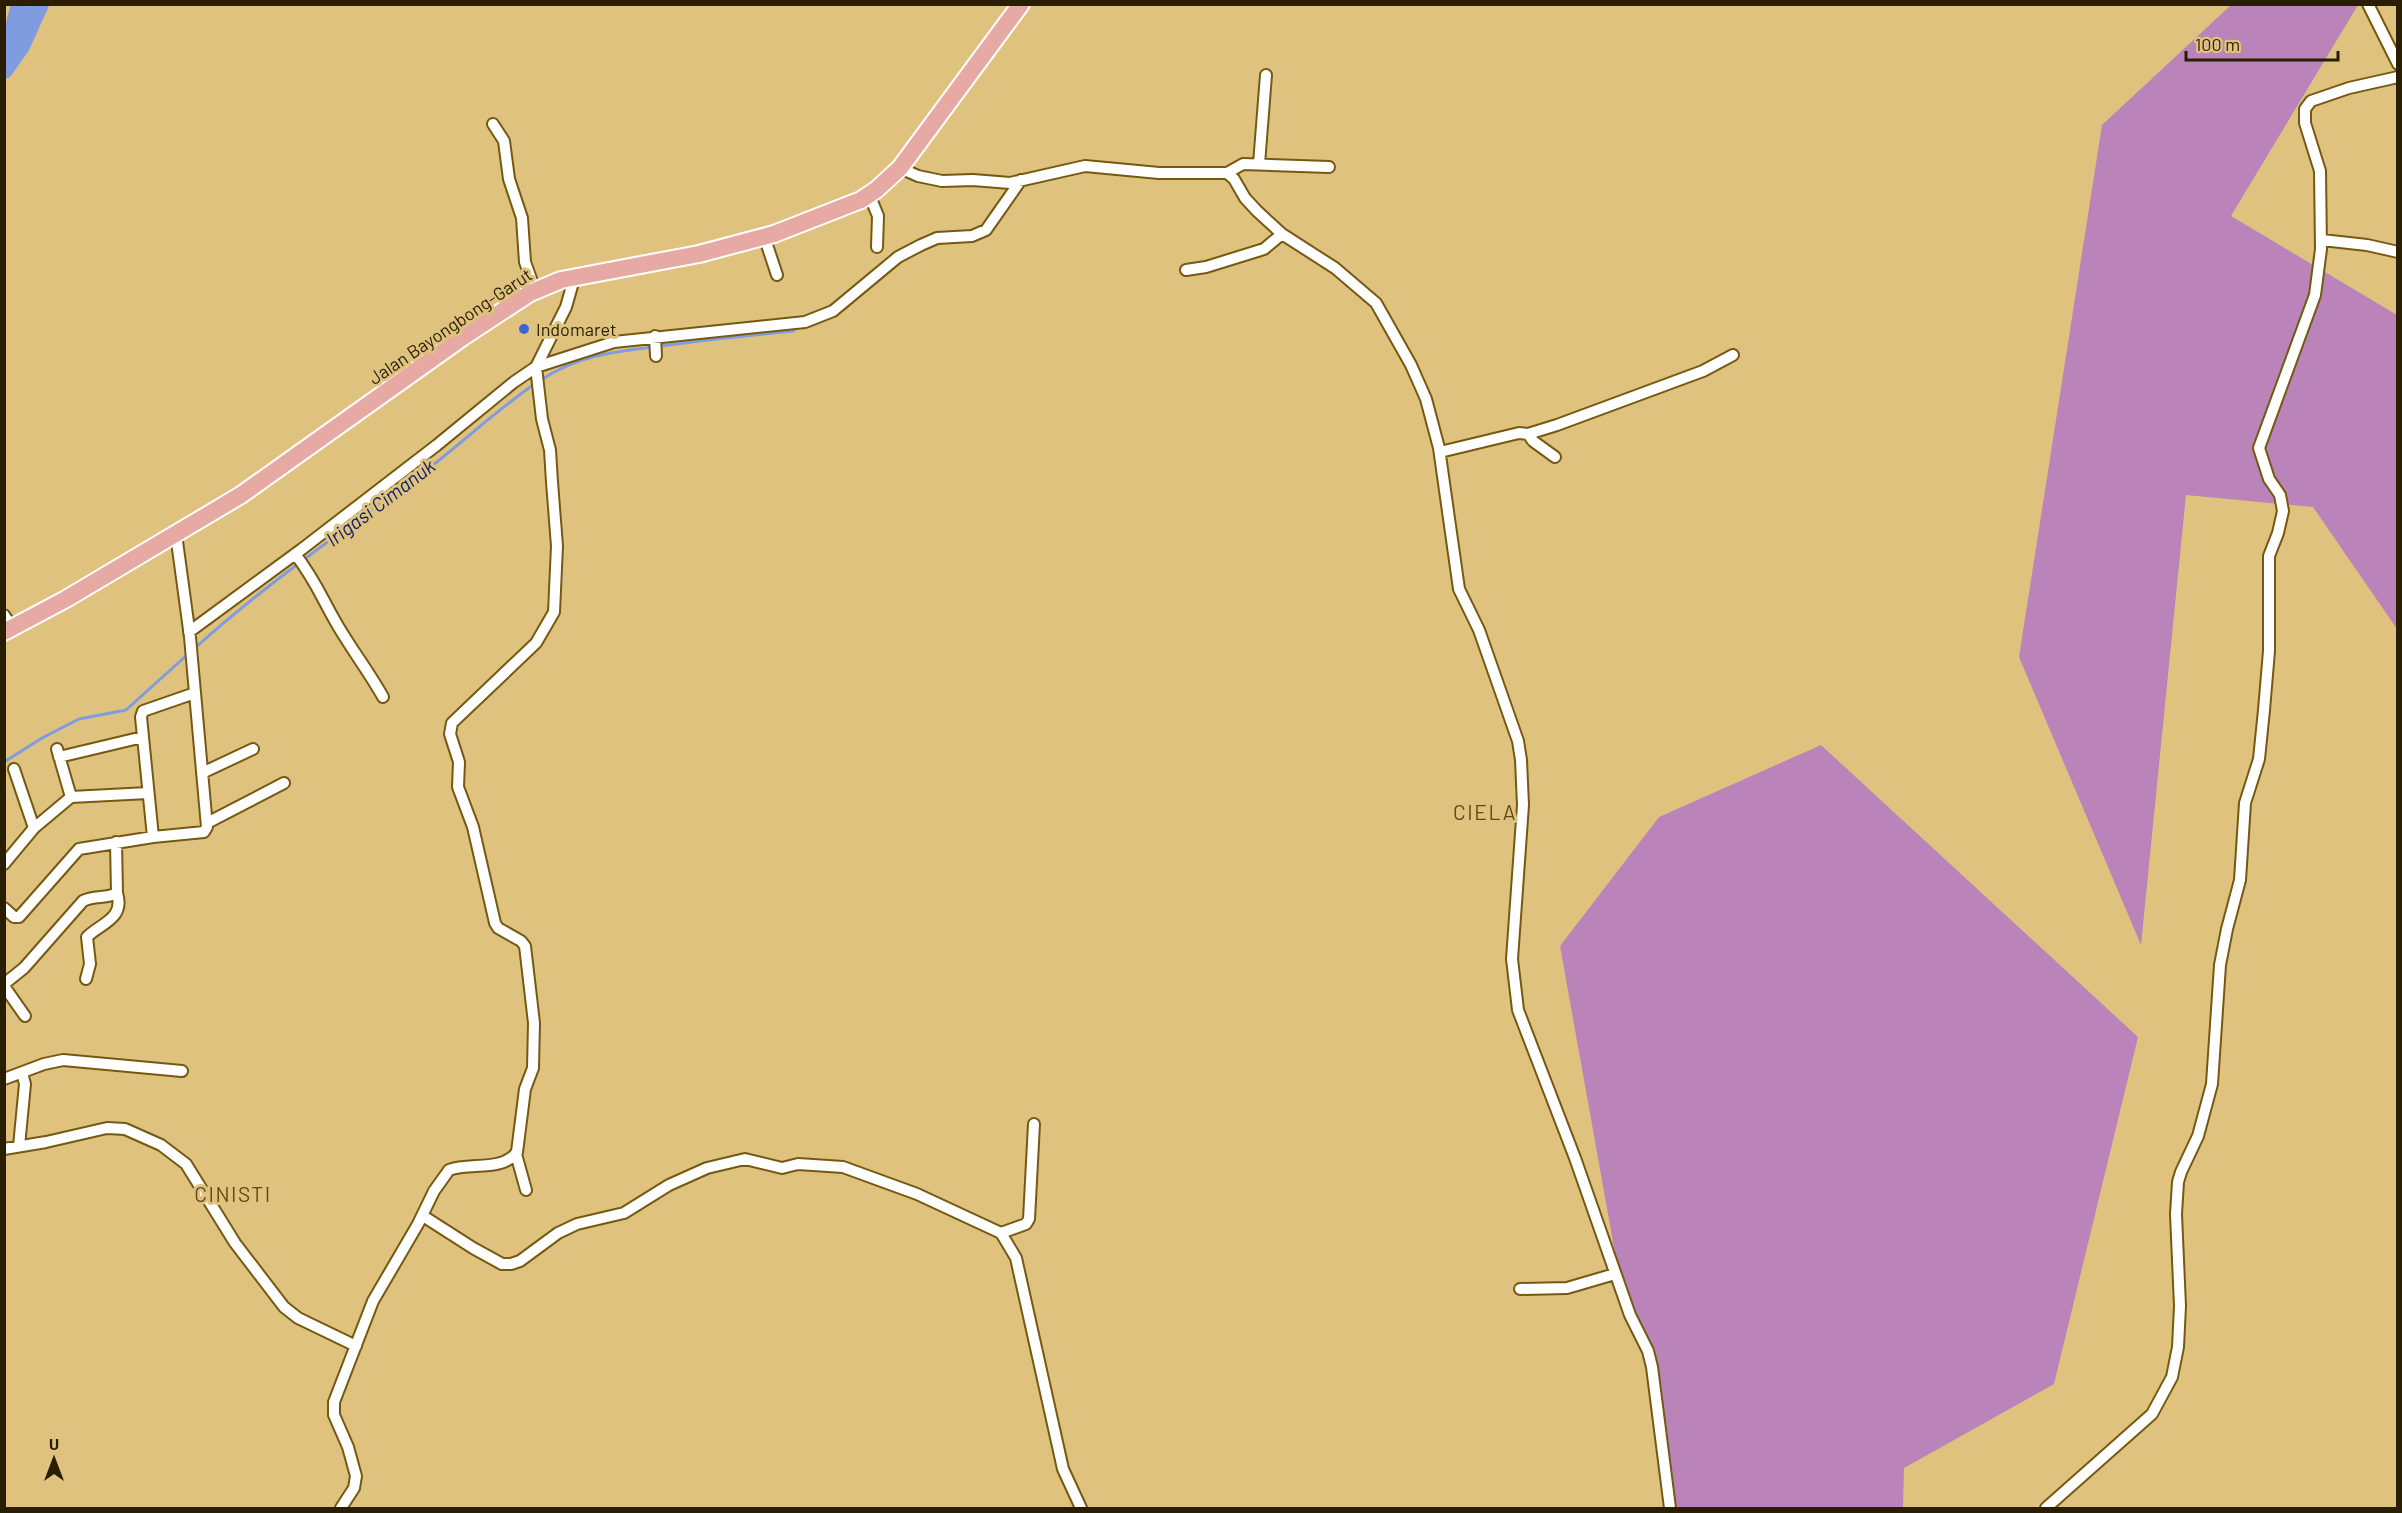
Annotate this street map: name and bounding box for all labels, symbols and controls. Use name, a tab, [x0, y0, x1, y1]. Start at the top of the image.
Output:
scale bar	[2186, 24, 2338, 62]
text: 100 m	[2195, 33, 2240, 55]
street label: Jalan Bayongbong-Garut	[364, 263, 536, 389]
place label: Indomaret	[536, 318, 616, 340]
marker: Indomaret	[517, 322, 531, 336]
water label: Irigasi Cimanuk	[321, 453, 439, 551]
district label: CIELA	[1453, 799, 1517, 824]
district label: CINISTI	[194, 1181, 272, 1206]
north arrow	[24, 1429, 84, 1489]
text: U	[49, 1434, 59, 1453]

